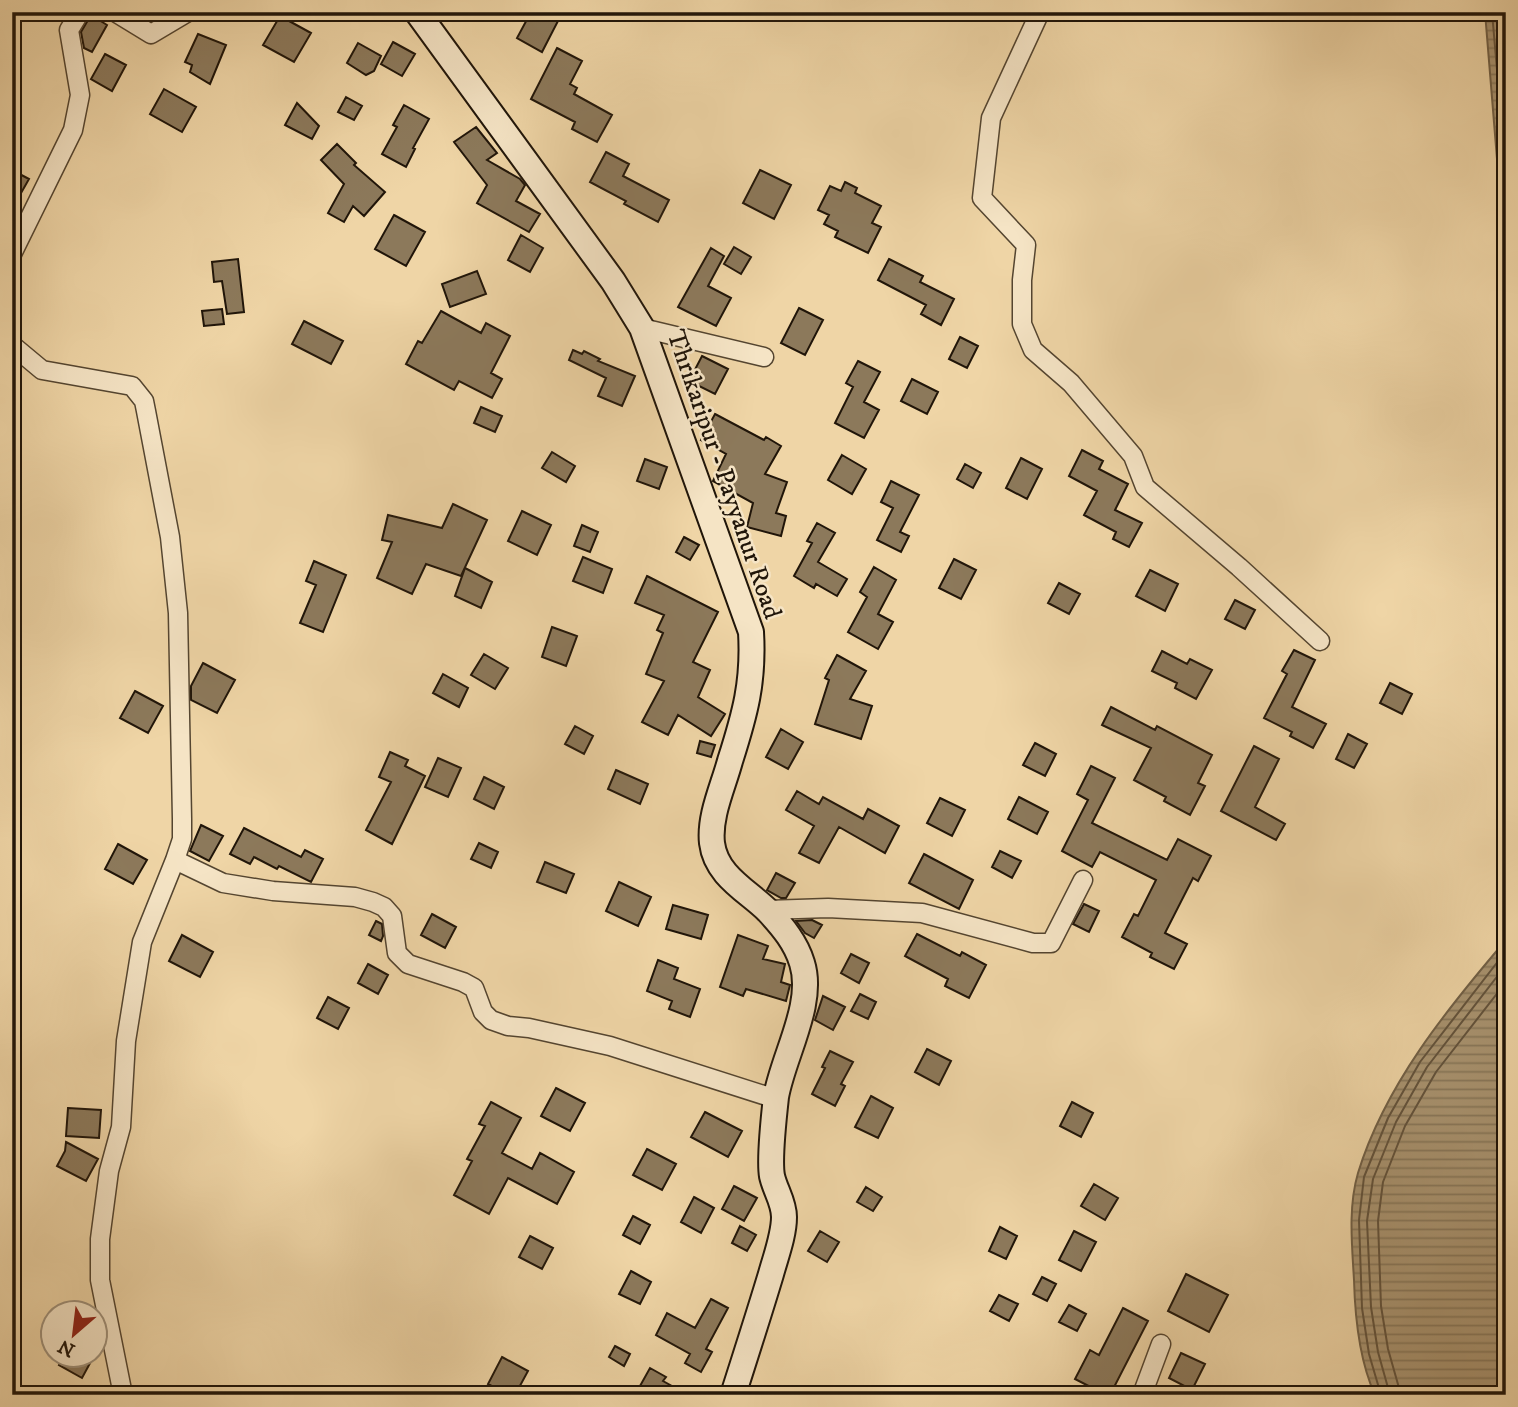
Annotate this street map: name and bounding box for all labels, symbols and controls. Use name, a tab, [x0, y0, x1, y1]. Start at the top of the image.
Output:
street label: Thrikaripur - Payyanur Road	[659, 325, 789, 624]
north arrow	[38, 1298, 108, 1368]
text: N	[54, 1334, 79, 1362]

